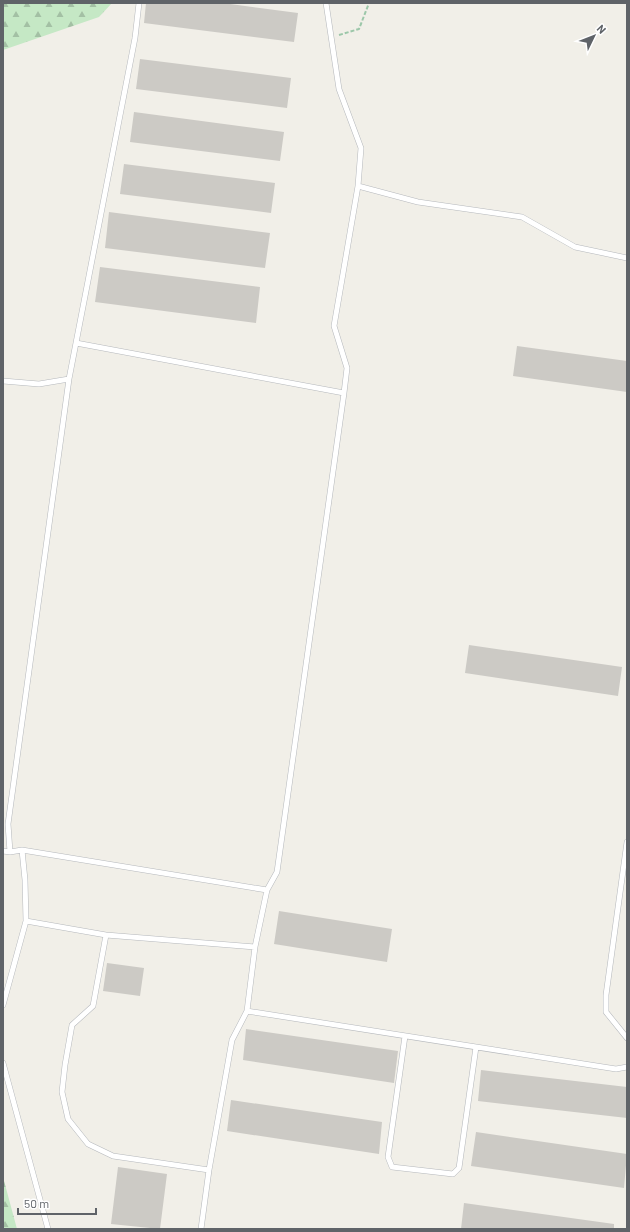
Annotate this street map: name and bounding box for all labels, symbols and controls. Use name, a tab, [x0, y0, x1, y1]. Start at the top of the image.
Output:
north arrow	[574, 16, 614, 56]
text: N	[594, 22, 609, 36]
scale bar	[18, 1190, 96, 1216]
text: 50 m	[24, 1196, 49, 1210]

